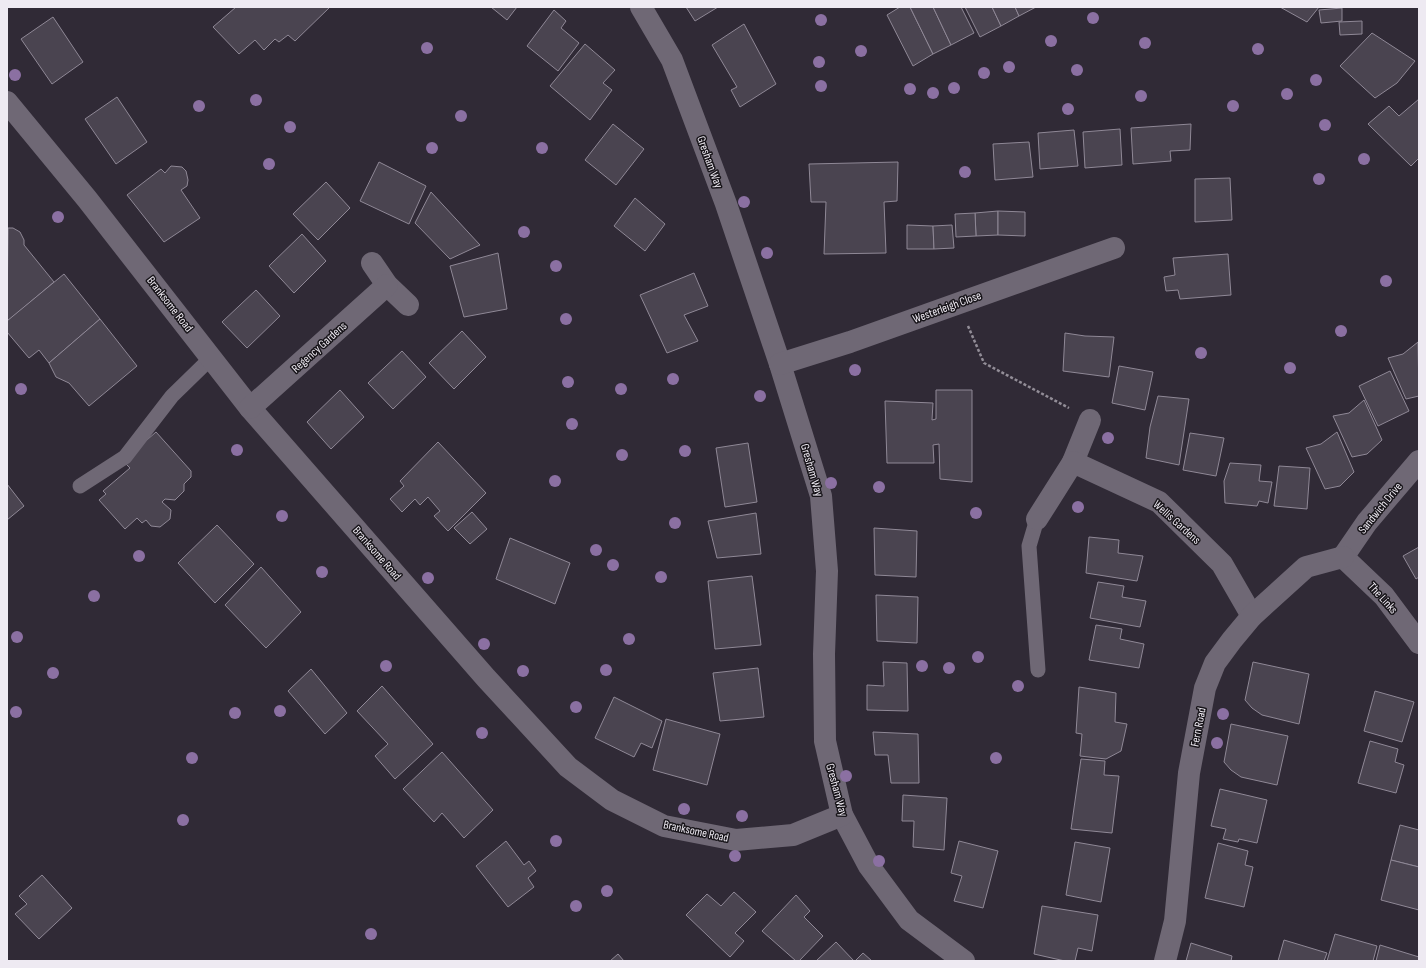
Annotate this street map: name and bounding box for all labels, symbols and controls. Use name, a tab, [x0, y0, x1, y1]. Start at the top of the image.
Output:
street label: Gresham Way	[693, 134, 726, 191]
street label: Branksome Road	[143, 273, 196, 335]
street label: Westerleigh Close	[911, 288, 984, 327]
street label: Regency Gardens	[289, 319, 350, 376]
street label: Gresham Way	[797, 442, 826, 499]
street label: Sandwich Drive	[1355, 480, 1406, 537]
street label: Wellis Gardens	[1150, 497, 1203, 548]
street label: Branksome Road	[349, 523, 404, 583]
street label: The Links	[1365, 580, 1401, 617]
street label: Fern Road	[1187, 706, 1210, 748]
street label: Gresham Way	[822, 762, 851, 819]
street label: Branksome Road	[662, 817, 730, 846]

